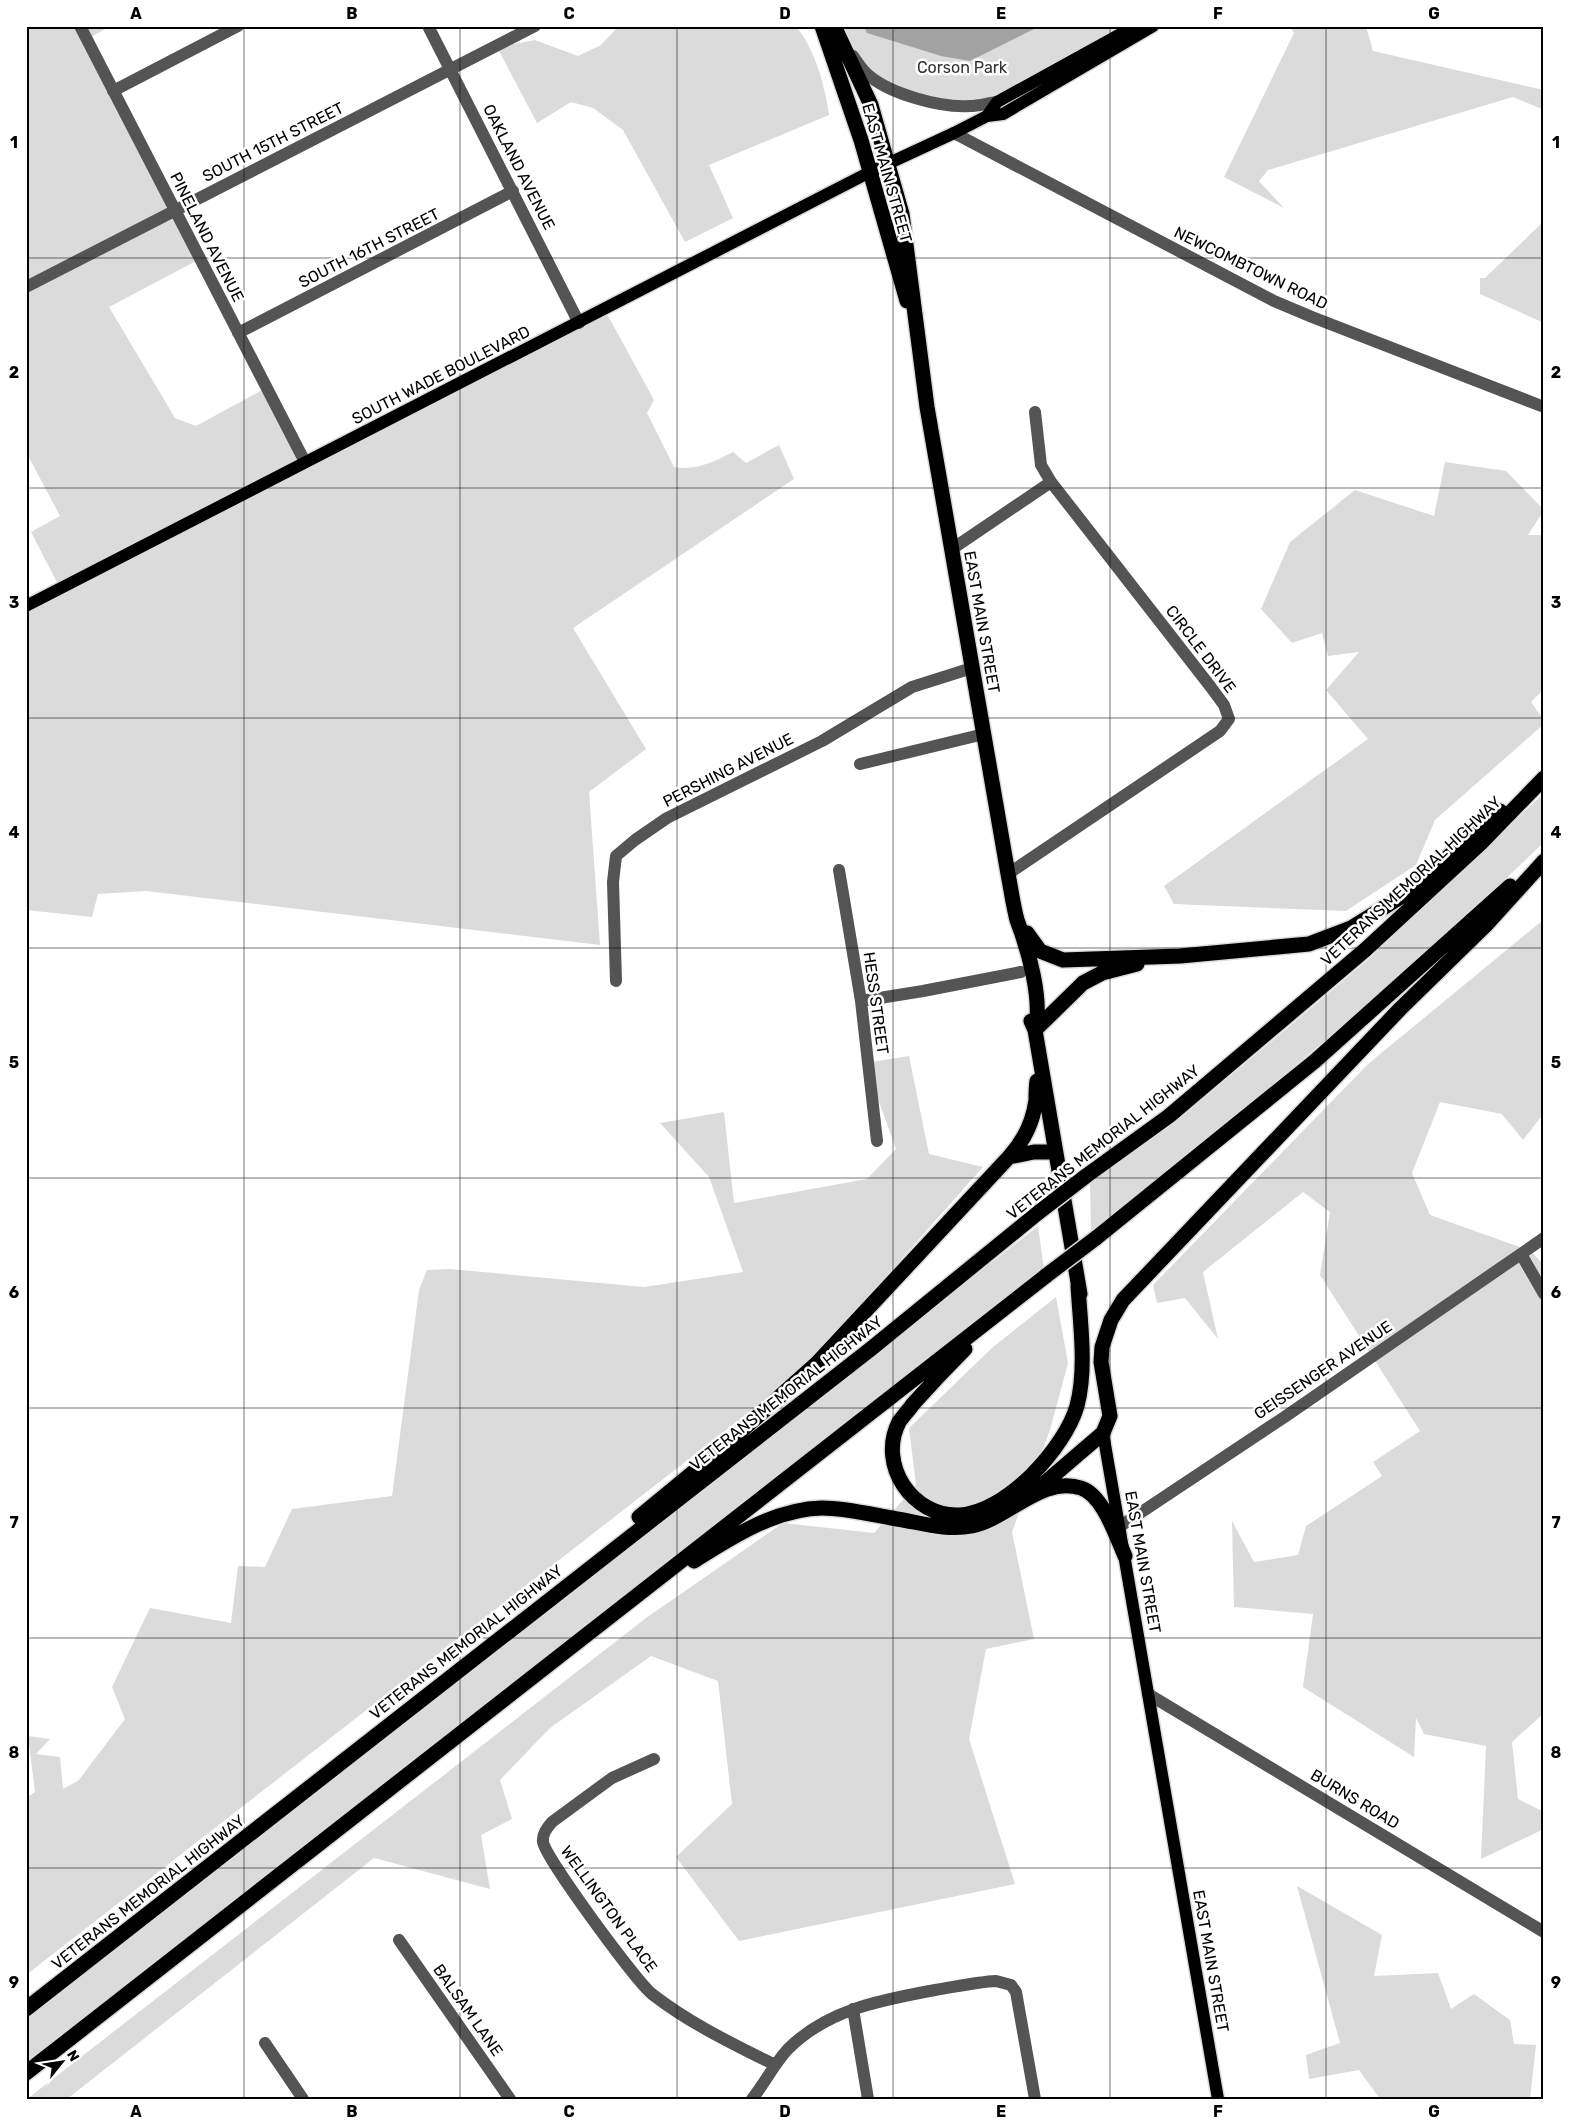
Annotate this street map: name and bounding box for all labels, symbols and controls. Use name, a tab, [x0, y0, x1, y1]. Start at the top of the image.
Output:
text: A	[130, 4, 142, 23]
text: B	[346, 4, 358, 23]
text: C	[563, 4, 575, 23]
text: D	[779, 4, 791, 23]
text: E	[996, 4, 1006, 23]
text: F	[1213, 4, 1223, 23]
text: G	[1428, 4, 1440, 23]
park label: Corson Park	[917, 58, 1008, 77]
street label: SOUTH 15TH STREET	[199, 98, 347, 186]
street label: OAKLAND AVENUE	[479, 101, 559, 233]
street label: EAST MAIN STREET	[858, 101, 916, 245]
text: 1	[10, 133, 18, 152]
text: 1	[1552, 133, 1560, 152]
street label: PINELAND AVENUE	[166, 169, 248, 305]
street label: SOUTH 16TH STREET	[296, 204, 442, 292]
street label: NEWCOMBTOWN ROAD	[1171, 223, 1331, 313]
street label: SOUTH WADE BOULEVARD	[349, 322, 533, 428]
text: 2	[9, 363, 19, 382]
text: 2	[1551, 363, 1561, 382]
street label: EAST MAIN STREET	[960, 549, 1004, 695]
text: 3	[9, 593, 19, 612]
text: 3	[1551, 593, 1561, 612]
street label: CIRCLE DRIVE	[1162, 601, 1240, 697]
street label: PERSHING AVENUE	[660, 729, 796, 811]
street label: VETERANS MEMORIAL HIGHWAY	[1317, 792, 1505, 970]
text: 4	[9, 823, 20, 842]
text: 4	[1551, 823, 1562, 842]
street label: HESS STREET	[859, 951, 893, 1055]
text: 5	[9, 1053, 19, 1072]
text: 5	[1551, 1053, 1561, 1072]
street label: VETERANS MEMORIAL HIGHWAY	[1003, 1061, 1203, 1223]
text: 6	[9, 1283, 19, 1302]
text: 6	[1551, 1283, 1561, 1302]
street label: VETERANS MEMORIAL HIGHWAY	[686, 1312, 886, 1474]
street label: GEISSENGER AVENUE	[1250, 1317, 1396, 1423]
street label: EAST MAIN STREET	[1121, 1489, 1165, 1635]
text: 7	[9, 1513, 19, 1532]
text: 7	[1551, 1513, 1561, 1532]
street label: VETERANS MEMORIAL HIGHWAY	[366, 1561, 566, 1723]
text: 8	[9, 1743, 20, 1762]
text: 8	[1551, 1743, 1562, 1762]
street label: BURNS ROAD	[1307, 1765, 1403, 1833]
street label: VETERANS MEMORIAL HIGHWAY	[48, 1811, 248, 1973]
street label: WELLINGTON PLACE	[557, 1842, 661, 1976]
street label: EAST MAIN STREET	[1189, 1888, 1233, 2034]
street label: BALSAM LANE	[429, 1960, 507, 2060]
text: 9	[9, 1973, 19, 1992]
text: 9	[1551, 1973, 1561, 1992]
north arrow	[38, 2038, 88, 2088]
text: N	[63, 2047, 83, 2064]
text: A	[130, 2102, 142, 2121]
text: B	[346, 2102, 358, 2121]
text: C	[563, 2102, 575, 2121]
text: D	[779, 2102, 791, 2121]
text: E	[996, 2102, 1006, 2121]
text: F	[1213, 2102, 1223, 2121]
text: G	[1428, 2102, 1440, 2121]

